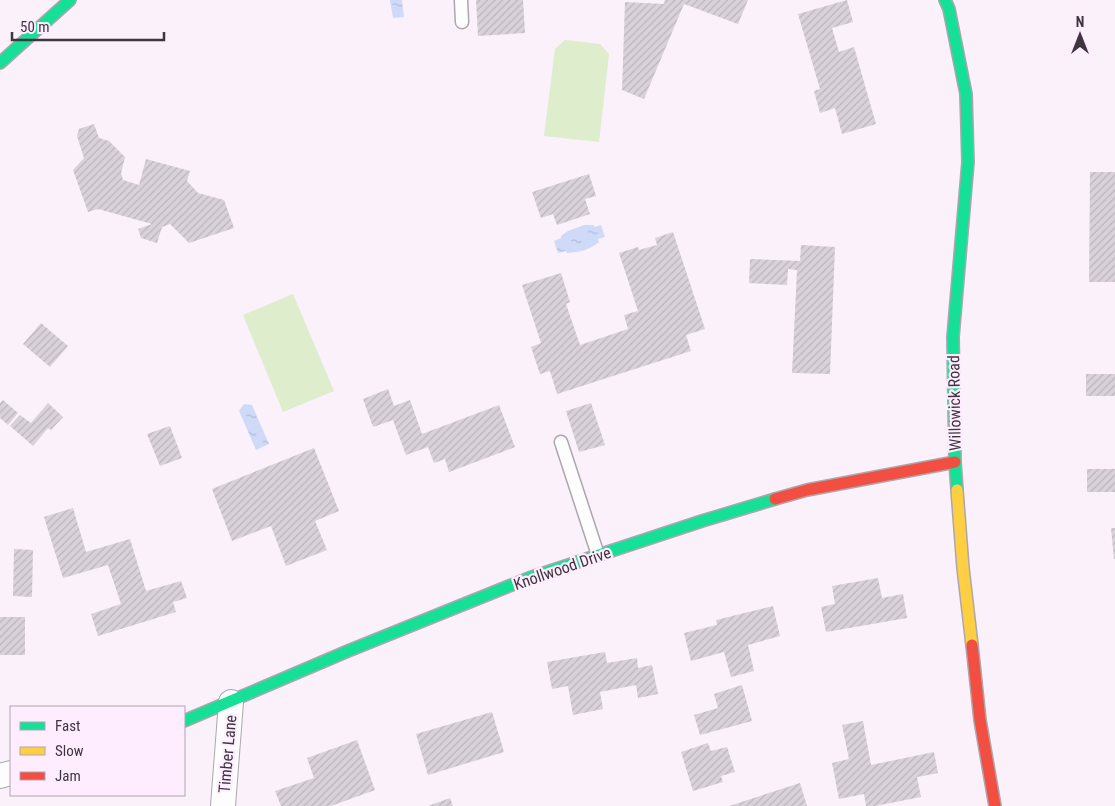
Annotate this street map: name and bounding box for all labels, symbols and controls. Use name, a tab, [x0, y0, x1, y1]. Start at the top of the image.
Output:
scale bar	[12, 10, 165, 42]
north arrow	[1055, 10, 1105, 60]
text: N	[1076, 14, 1084, 30]
text: 50 m	[20, 18, 50, 36]
street label: Willowick Road	[944, 355, 965, 451]
street label: Knollwood Drive	[511, 543, 613, 594]
legend	[10, 706, 185, 796]
street label: Timber Lane	[215, 714, 240, 794]
text: Fast	[55, 717, 80, 735]
text: Slow	[55, 742, 84, 760]
text: Jam	[55, 767, 81, 785]

